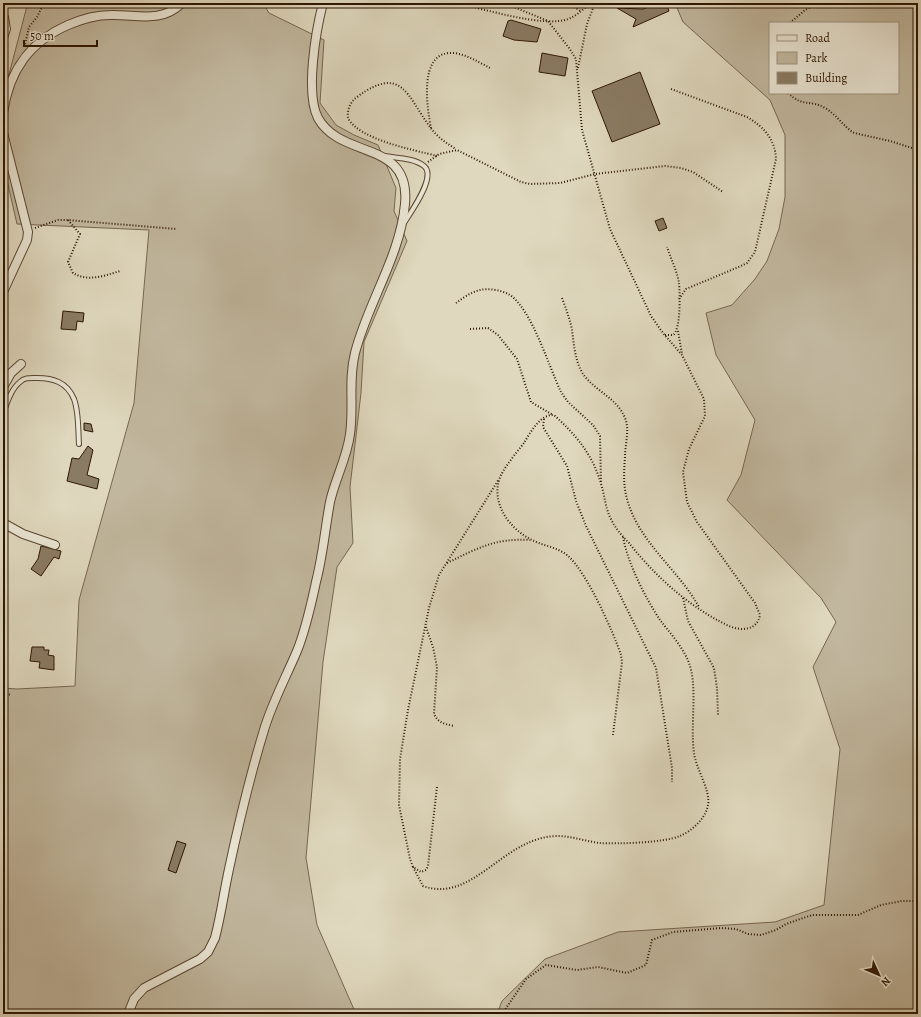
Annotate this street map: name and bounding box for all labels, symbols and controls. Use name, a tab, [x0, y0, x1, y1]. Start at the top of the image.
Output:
scale bar	[24, 22, 97, 48]
legend	[769, 22, 899, 94]
text: 50 m	[30, 28, 54, 44]
text: Road	[805, 30, 831, 46]
text: Park	[805, 50, 828, 66]
text: Building	[805, 70, 847, 86]
north arrow	[859, 955, 899, 995]
text: N	[878, 974, 894, 990]

